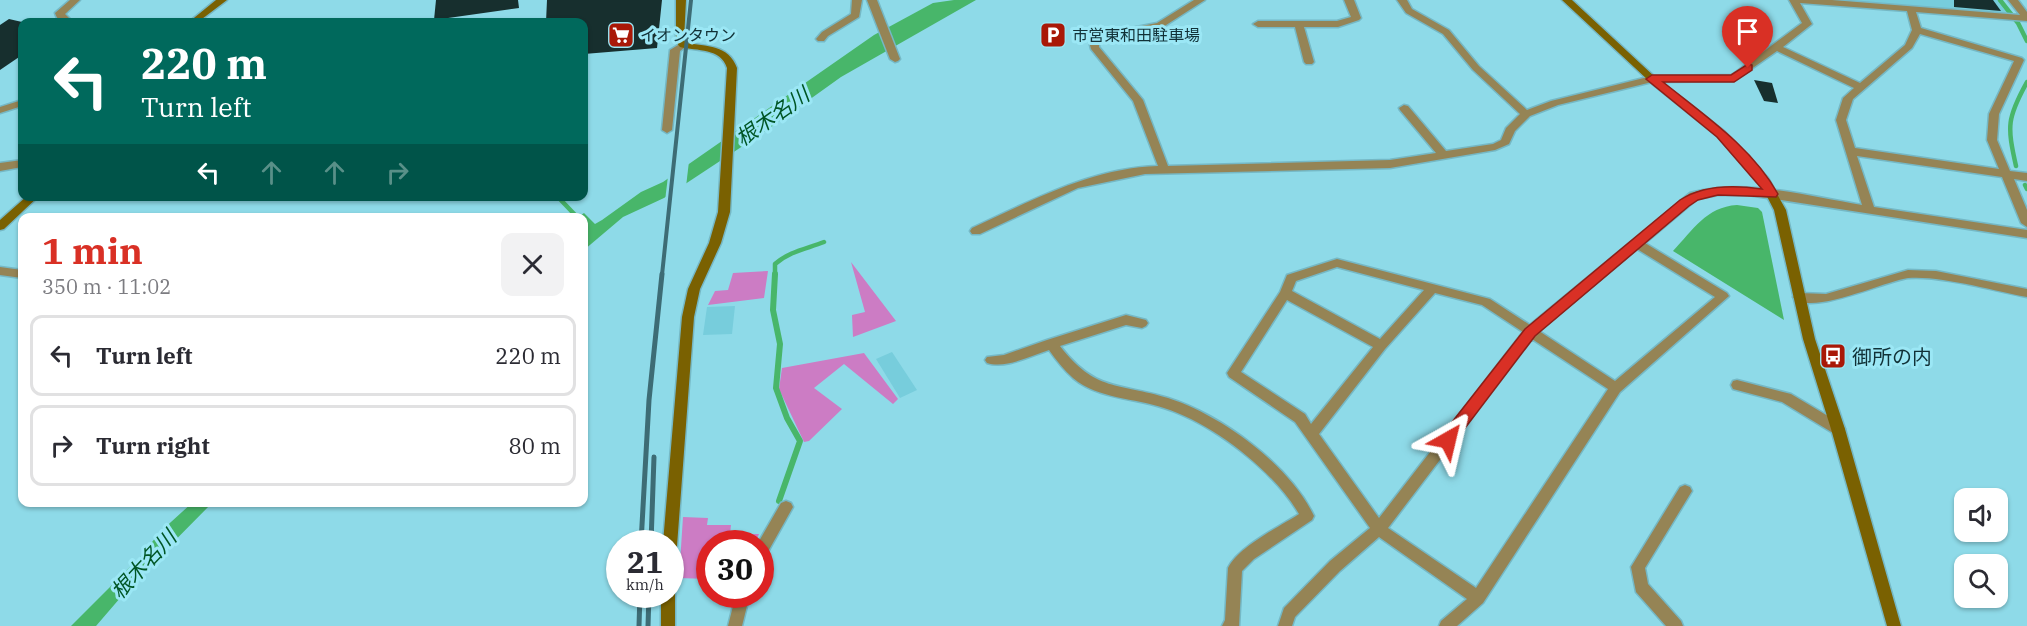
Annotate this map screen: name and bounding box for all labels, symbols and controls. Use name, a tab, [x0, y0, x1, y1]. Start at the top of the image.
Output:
pin	[1722, 6, 1773, 68]
icon: arrive	[1731, 15, 1764, 48]
supermarket icon: イオンタウン	[606, 20, 636, 50]
parking icon: 市営東和田駐車場	[1038, 20, 1068, 50]
place label: イオンタウン	[640, 25, 736, 45]
place label: 市営東和田駐車場	[1072, 25, 1200, 45]
text: 220 m	[141, 36, 267, 91]
icon: left	[42, 42, 120, 120]
water label: 根木名川	[730, 79, 816, 152]
text: Turn left	[141, 89, 252, 124]
icon: left	[192, 156, 225, 189]
icon: ahead	[255, 156, 288, 189]
icon: ahead	[318, 156, 351, 189]
icon: right	[381, 156, 414, 189]
text: 1 min	[42, 227, 143, 274]
button: close	[501, 233, 564, 296]
text: 350 m · 11:02	[42, 273, 171, 300]
icon: left	[45, 339, 78, 372]
text: Turn left	[96, 341, 192, 370]
text: 220 m	[495, 341, 561, 370]
bus stop icon: 御所の内	[1818, 341, 1848, 371]
place label: 御所の内	[1852, 343, 1932, 370]
position arrow	[1416, 408, 1480, 472]
icon: right	[45, 429, 78, 462]
text: Turn right	[96, 431, 210, 460]
text: 80 m	[509, 431, 561, 460]
map controls	[1954, 488, 2008, 608]
button: sound	[1954, 488, 2008, 542]
water label: 根木名川	[104, 522, 183, 604]
speed limit sign: 30	[696, 530, 774, 608]
text: 21	[627, 542, 663, 581]
button: search	[1954, 554, 2008, 608]
text: km/h	[626, 575, 664, 594]

